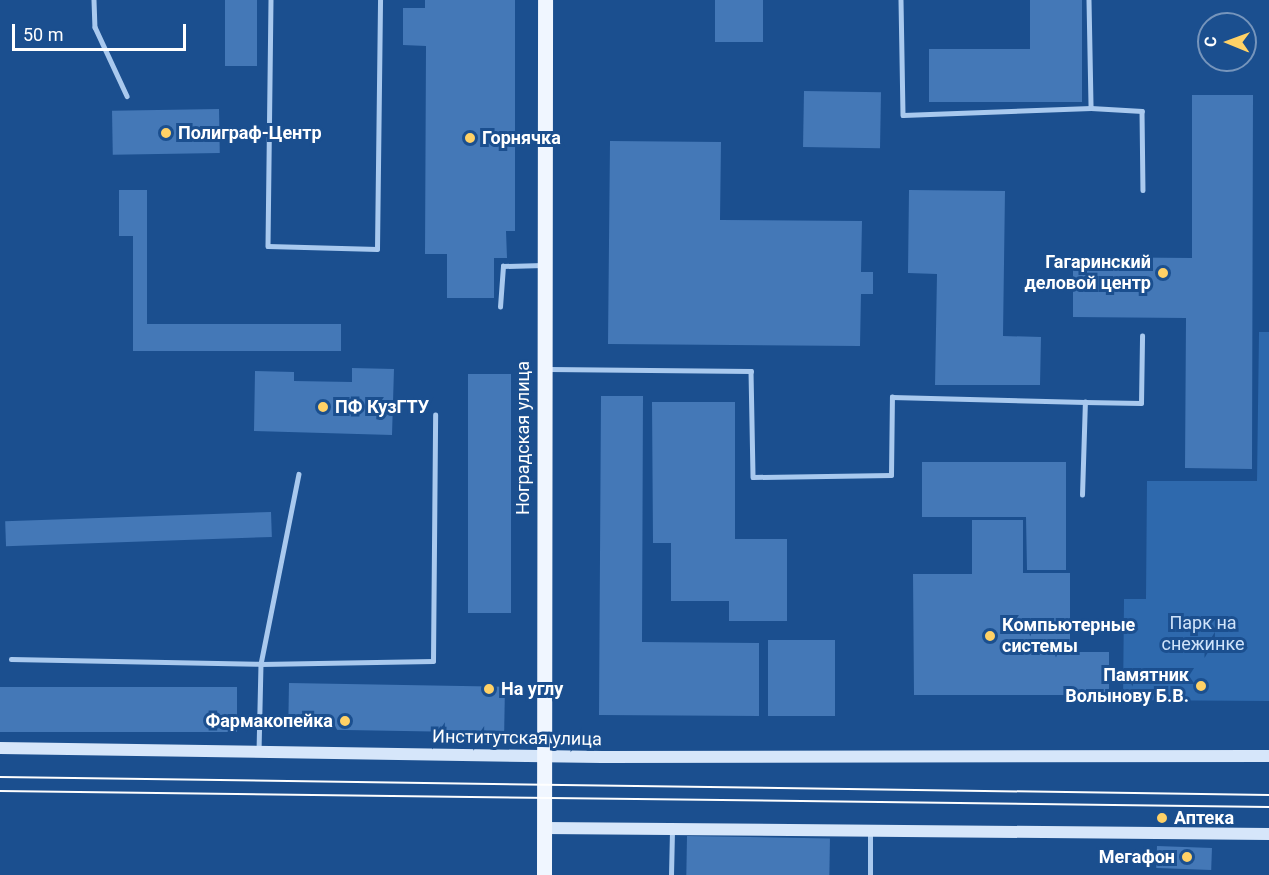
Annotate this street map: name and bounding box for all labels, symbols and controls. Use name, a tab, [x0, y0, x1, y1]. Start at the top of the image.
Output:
scale bar	[15, 12, 189, 50]
north arrow	[1197, 12, 1257, 72]
text: 50 m	[23, 24, 63, 45]
text: С	[1201, 36, 1220, 47]
place label: Полиграф-Центр	[178, 122, 322, 144]
marker: Полиграф-Центр	[159, 126, 173, 140]
place label: Горнячка	[482, 127, 561, 149]
marker: Горнячка	[463, 131, 477, 145]
place label: Гагаринский деловой центр	[1024, 252, 1151, 294]
marker: Гагаринский деловой центр	[1156, 266, 1170, 280]
street label: Ноградская улица	[512, 361, 534, 515]
place label: ПФ КузГТУ	[335, 396, 429, 418]
marker: ПФ КузГТУ	[316, 400, 330, 414]
park label: Парк на снежинке	[1161, 613, 1245, 656]
place label: Компьютерные системы	[1002, 615, 1135, 658]
marker: Компьютерные системы	[983, 629, 997, 643]
place label: Памятник Волынову Б.В.	[1065, 665, 1189, 708]
place label: На углу	[501, 678, 563, 700]
marker: Памятник Волынову Б.В.	[1194, 679, 1208, 693]
marker: На углу	[482, 682, 496, 696]
place label: Фармакопейка	[205, 710, 333, 732]
marker: Фармакопейка	[338, 714, 352, 728]
street label: Институтская улица	[432, 726, 602, 750]
place label: Аптека	[1174, 807, 1234, 829]
marker: Аптека	[1155, 811, 1169, 825]
place label: Мегафон	[1099, 846, 1175, 868]
marker: Мегафон	[1180, 850, 1194, 864]

